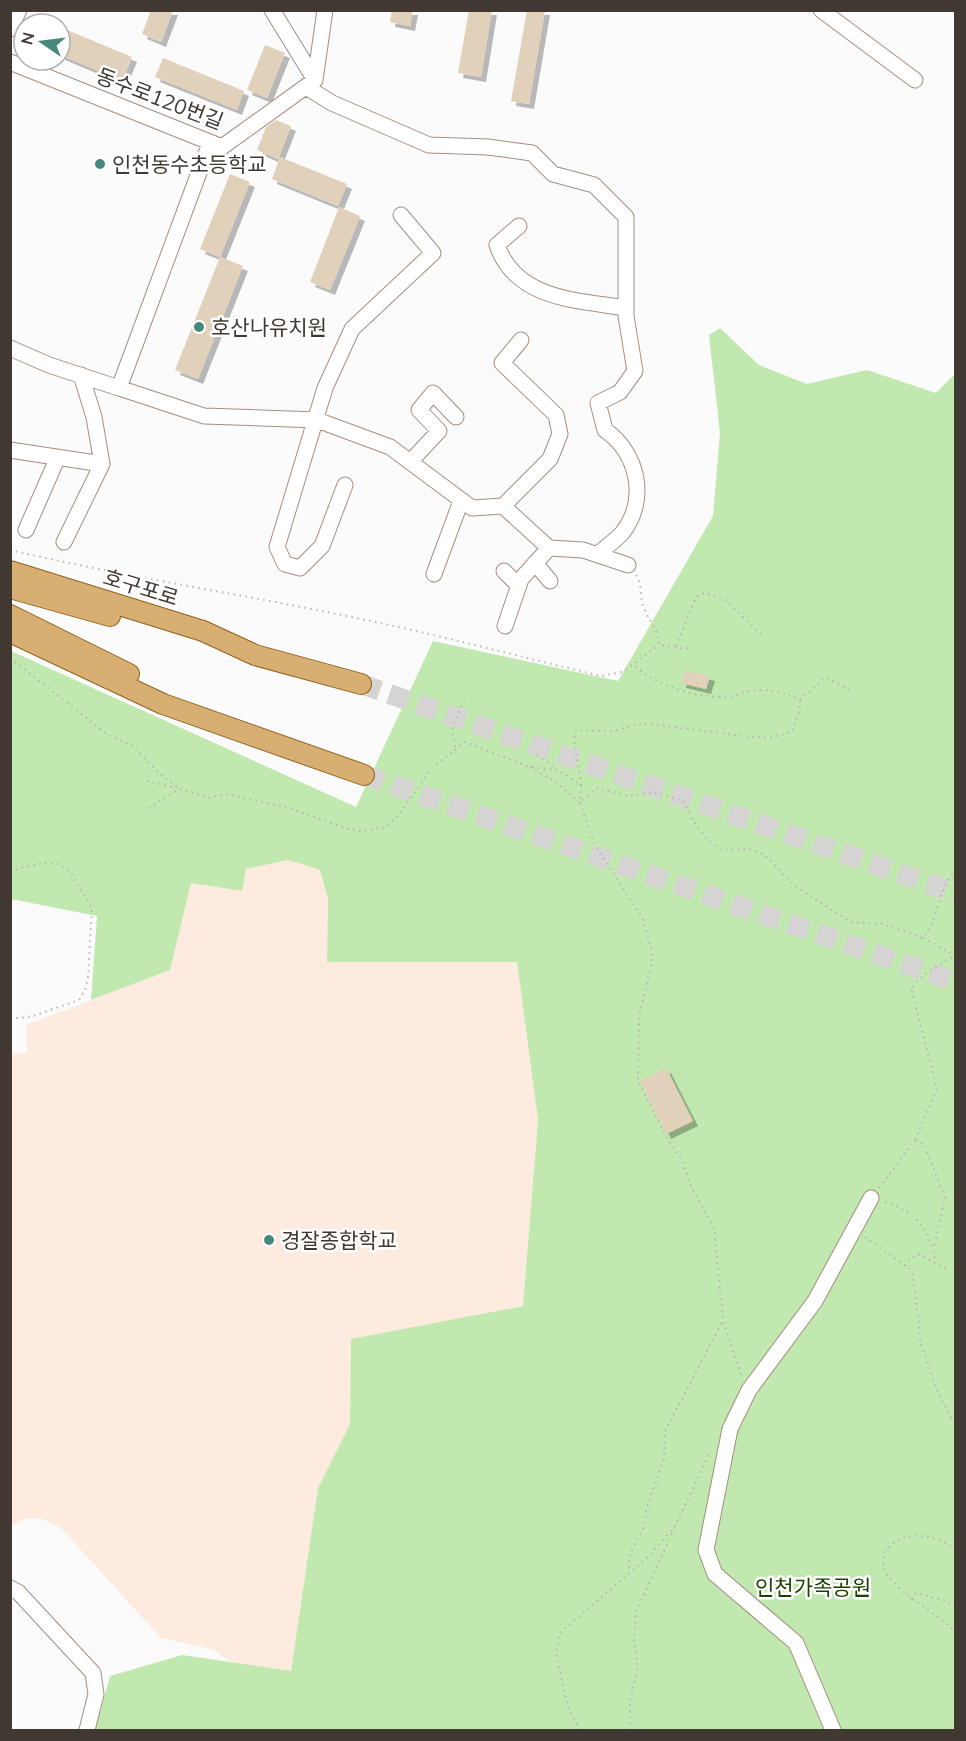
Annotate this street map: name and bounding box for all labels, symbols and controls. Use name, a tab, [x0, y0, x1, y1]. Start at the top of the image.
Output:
north arrow	[12, 12, 72, 72]
text: N	[16, 30, 39, 47]
street label: 동수로120번길	[93, 62, 227, 134]
place label: 인천동수초등학교	[112, 151, 267, 177]
marker: 인천동수초등학교	[93, 157, 107, 171]
place label: 호산나유치원	[211, 314, 327, 340]
marker: 호산나유치원	[192, 320, 206, 334]
street label: 호구포로	[100, 563, 182, 611]
place label: 경잘종합학교	[281, 1227, 397, 1253]
marker: 경잘종합학교	[262, 1233, 276, 1247]
park label: 인천가족공원	[755, 1574, 871, 1600]

